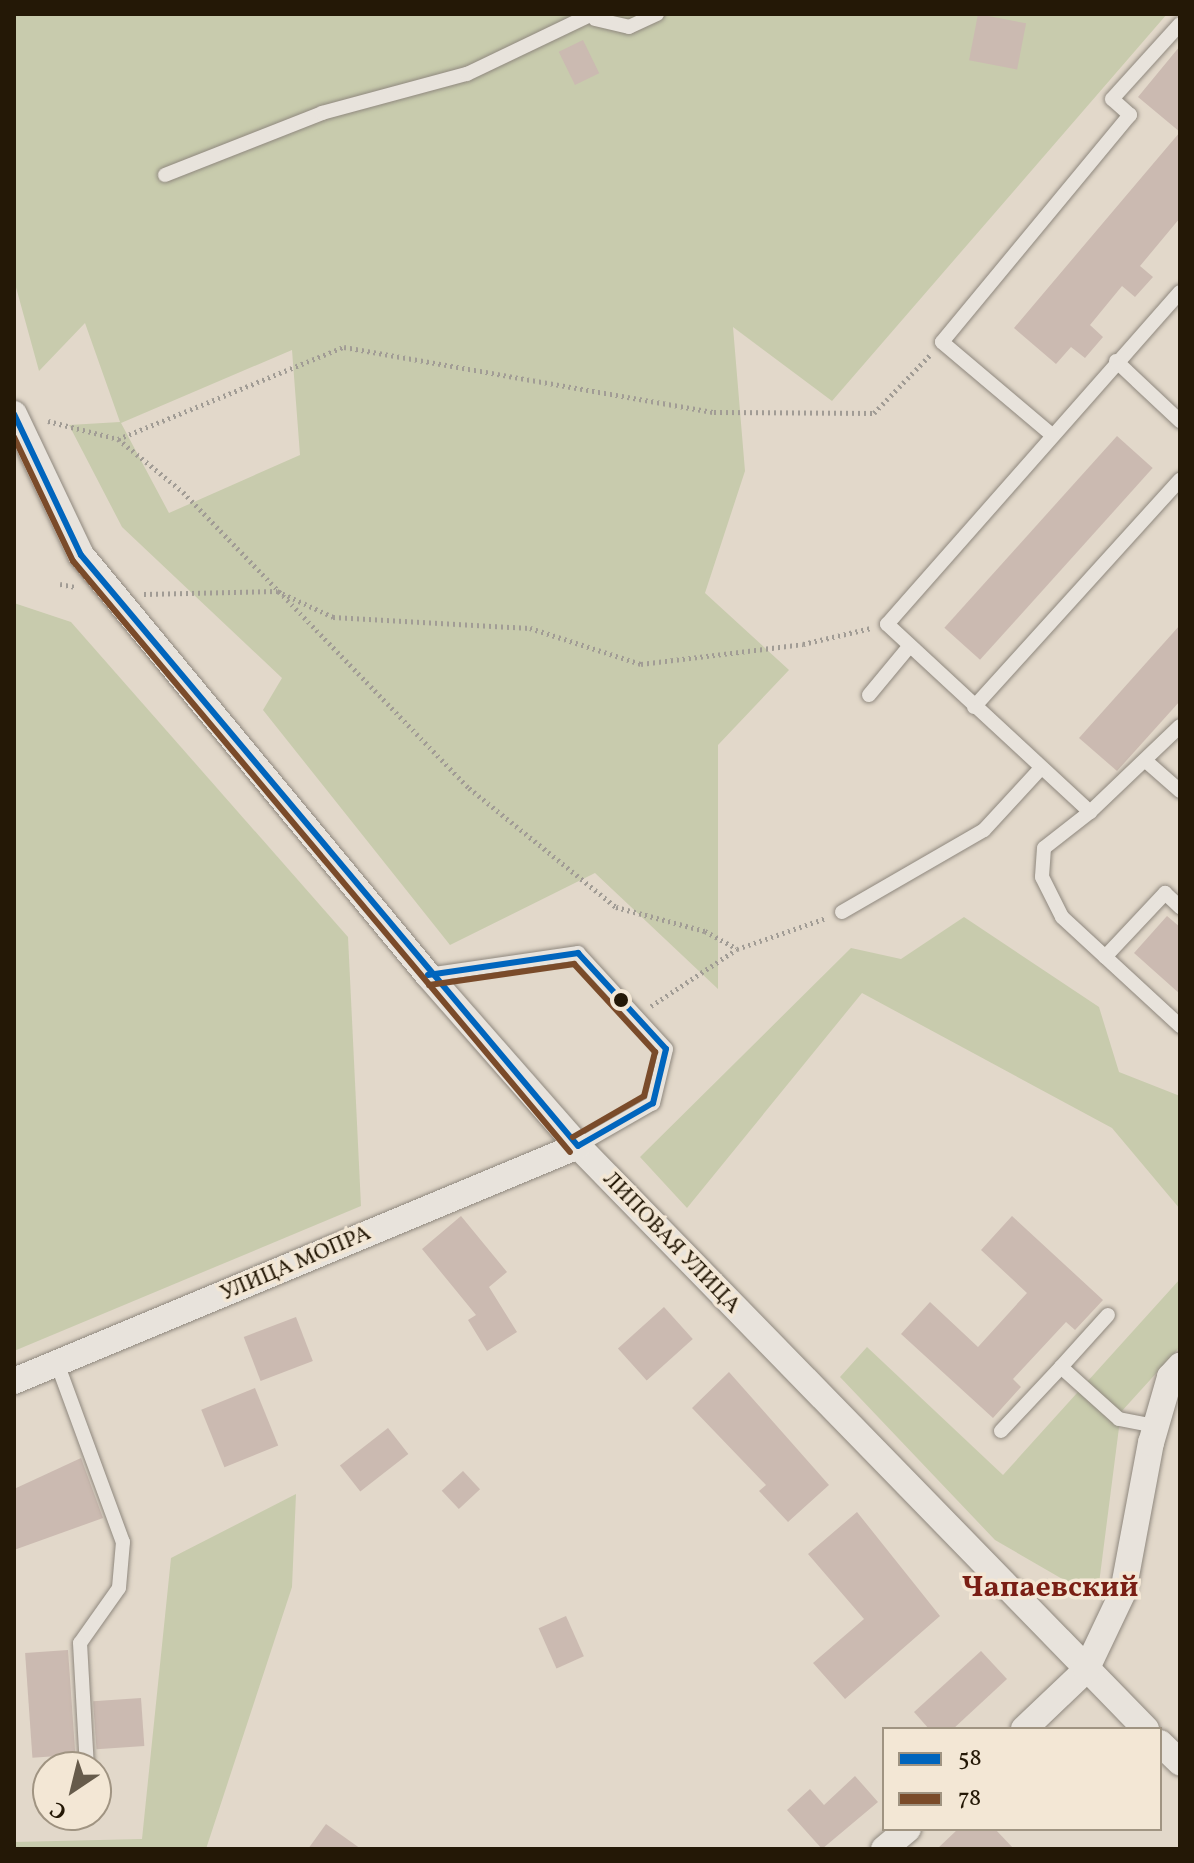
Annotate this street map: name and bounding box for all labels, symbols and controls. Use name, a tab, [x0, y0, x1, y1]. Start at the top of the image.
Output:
unlabelled marker	[613, 992, 629, 1008]
street label: ЛИПОВАЯ УЛИЦА	[597, 1167, 745, 1319]
street label: УЛИЦА МОПРА	[217, 1220, 375, 1308]
district label: Чапаевский	[961, 1570, 1139, 1606]
legend	[882, 1727, 1162, 1831]
text: 58	[958, 1742, 982, 1776]
north arrow	[32, 1751, 112, 1831]
text: 78	[958, 1782, 981, 1816]
text: С	[44, 1793, 74, 1826]

